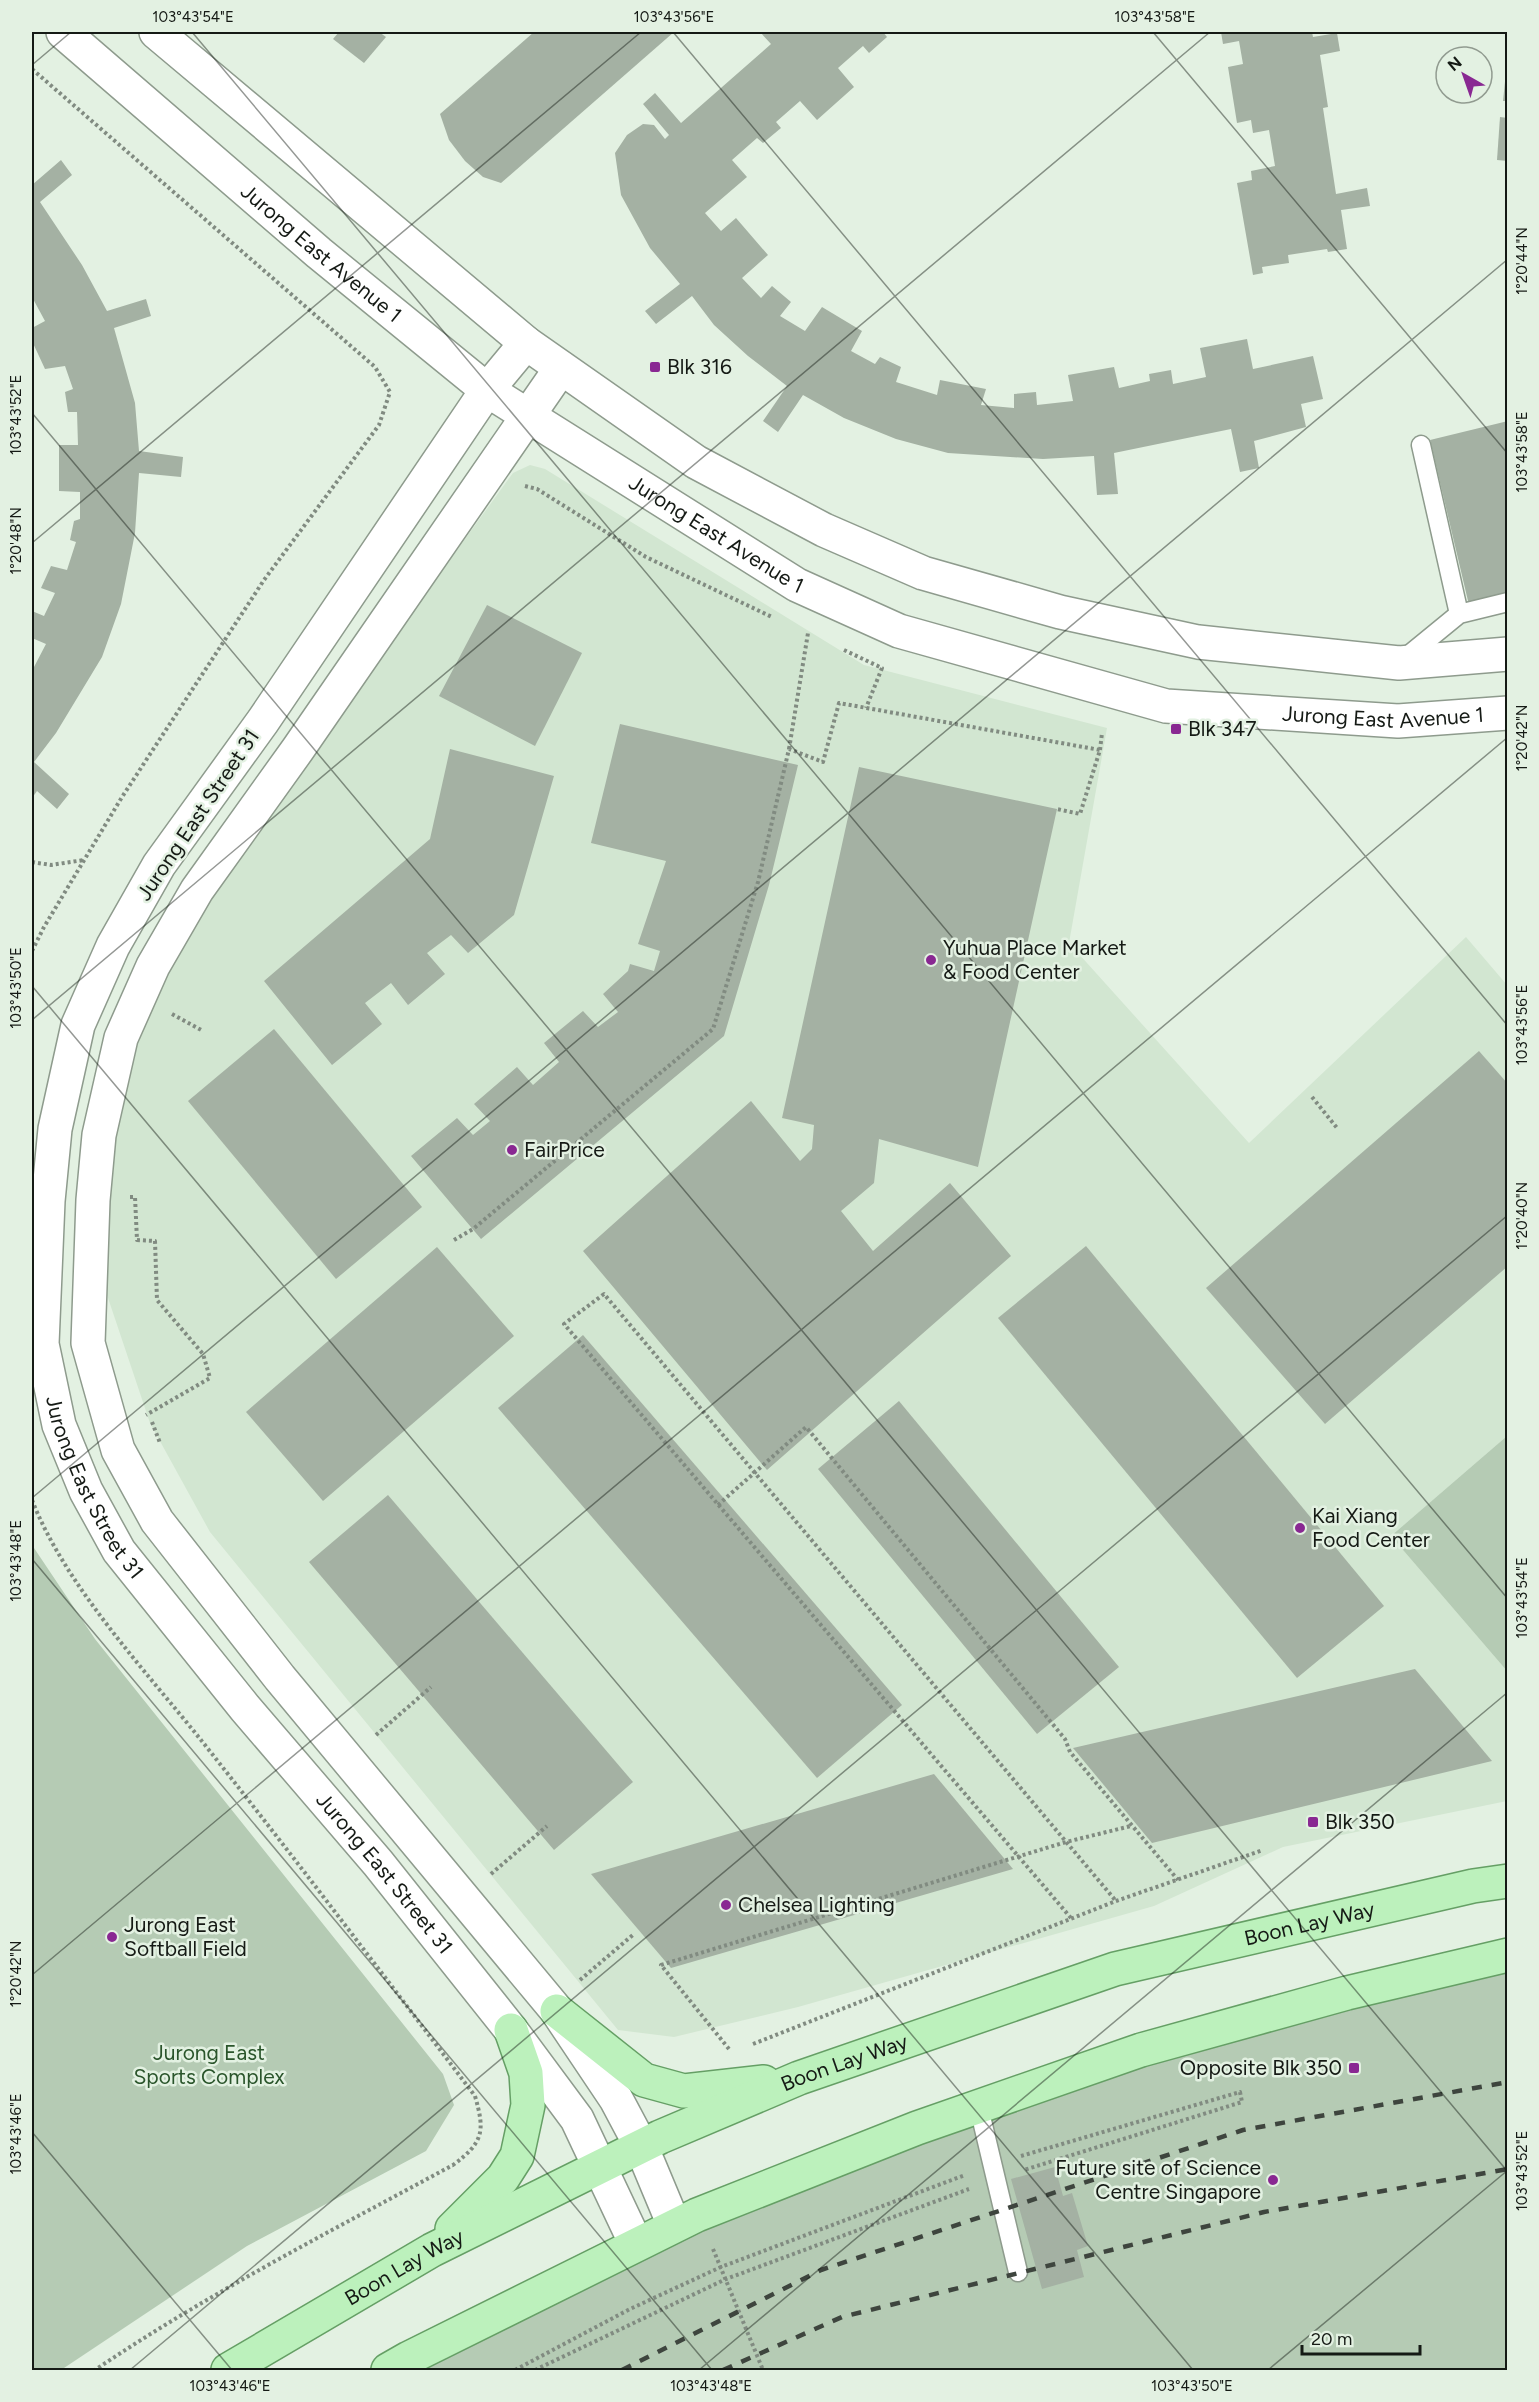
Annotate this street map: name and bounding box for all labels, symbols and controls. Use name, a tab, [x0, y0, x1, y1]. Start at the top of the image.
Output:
text: 103°43'54"E	[152, 8, 234, 26]
text: 103°43'56"E	[634, 8, 714, 26]
text: 103°43'58"E	[1114, 8, 1196, 26]
north arrow	[1434, 45, 1494, 105]
text: N	[1444, 53, 1466, 75]
street label: Jurong East Avenue 1	[236, 178, 407, 327]
text: 1°20'44"N	[1513, 227, 1531, 295]
place label: Blk 316	[667, 354, 732, 379]
marker: Blk 316	[648, 360, 662, 374]
text: 103°43'52"E	[7, 375, 25, 455]
text: 103°43'58"E	[1513, 411, 1531, 493]
street label: Jurong East Avenue 1	[624, 470, 808, 598]
text: 1°20'48"N	[7, 507, 25, 575]
street label: Jurong East Avenue 1	[1282, 701, 1485, 733]
text: 1°20'42"N	[1513, 705, 1531, 771]
place label: Blk 347	[1188, 716, 1257, 741]
marker: Blk 347	[1169, 722, 1183, 736]
street label: Jurong East Street 31	[131, 724, 264, 905]
place label: Yuhua Place Market & Food Center	[943, 935, 1127, 984]
text: 103°43'50"E	[7, 947, 25, 1029]
marker: Yuhua Place Market & Food Center	[924, 953, 938, 967]
text: 103°43'56"E	[1513, 985, 1531, 1065]
place label: FairPrice	[524, 1137, 605, 1162]
marker: FairPrice	[505, 1143, 519, 1157]
text: 1°20'40"N	[1513, 1182, 1531, 1250]
street label: Jurong East Street 31	[41, 1394, 149, 1584]
place label: Kai Xiang Food Center	[1312, 1503, 1430, 1552]
text: 103°43'48"E	[7, 1520, 25, 1602]
marker: Kai Xiang Food Center	[1293, 1521, 1307, 1535]
text: 103°43'54"E	[1513, 1557, 1531, 1639]
street label: Jurong East Street 31	[311, 1787, 458, 1959]
place label: Blk 350	[1325, 1809, 1395, 1834]
marker: Blk 350	[1306, 1815, 1320, 1829]
place label: Chelsea Lighting	[738, 1892, 895, 1917]
street label: Boon Lay Way	[1242, 1896, 1377, 1951]
marker: Chelsea Lighting	[719, 1898, 733, 1912]
place label: Jurong East Softball Field	[124, 1912, 247, 1961]
marker: Jurong East Softball Field	[105, 1930, 119, 1944]
text: 1°20'42"N	[7, 1941, 25, 2007]
street label: Boon Lay Way	[777, 2028, 911, 2096]
park label: Jurong East Sports Complex	[133, 2040, 285, 2089]
place label: Opposite Blk 350	[1180, 2055, 1342, 2080]
marker: Opposite Blk 350	[1347, 2061, 1361, 2075]
text: 103°43'46"E	[7, 2093, 25, 2175]
text: 103°43'52"E	[1513, 2131, 1531, 2211]
place label: Future site of Science Centre Singapore	[1055, 2155, 1261, 2204]
marker: Future site of Science Centre Singapore	[1266, 2173, 1280, 2187]
street label: Boon Lay Way	[340, 2223, 468, 2311]
scale bar	[1302, 2318, 1420, 2356]
text: 20 m	[1311, 2328, 1352, 2350]
text: 103°43'46"E	[189, 2377, 271, 2395]
text: 103°43'48"E	[670, 2377, 752, 2395]
text: 103°43'50"E	[1151, 2377, 1233, 2395]

